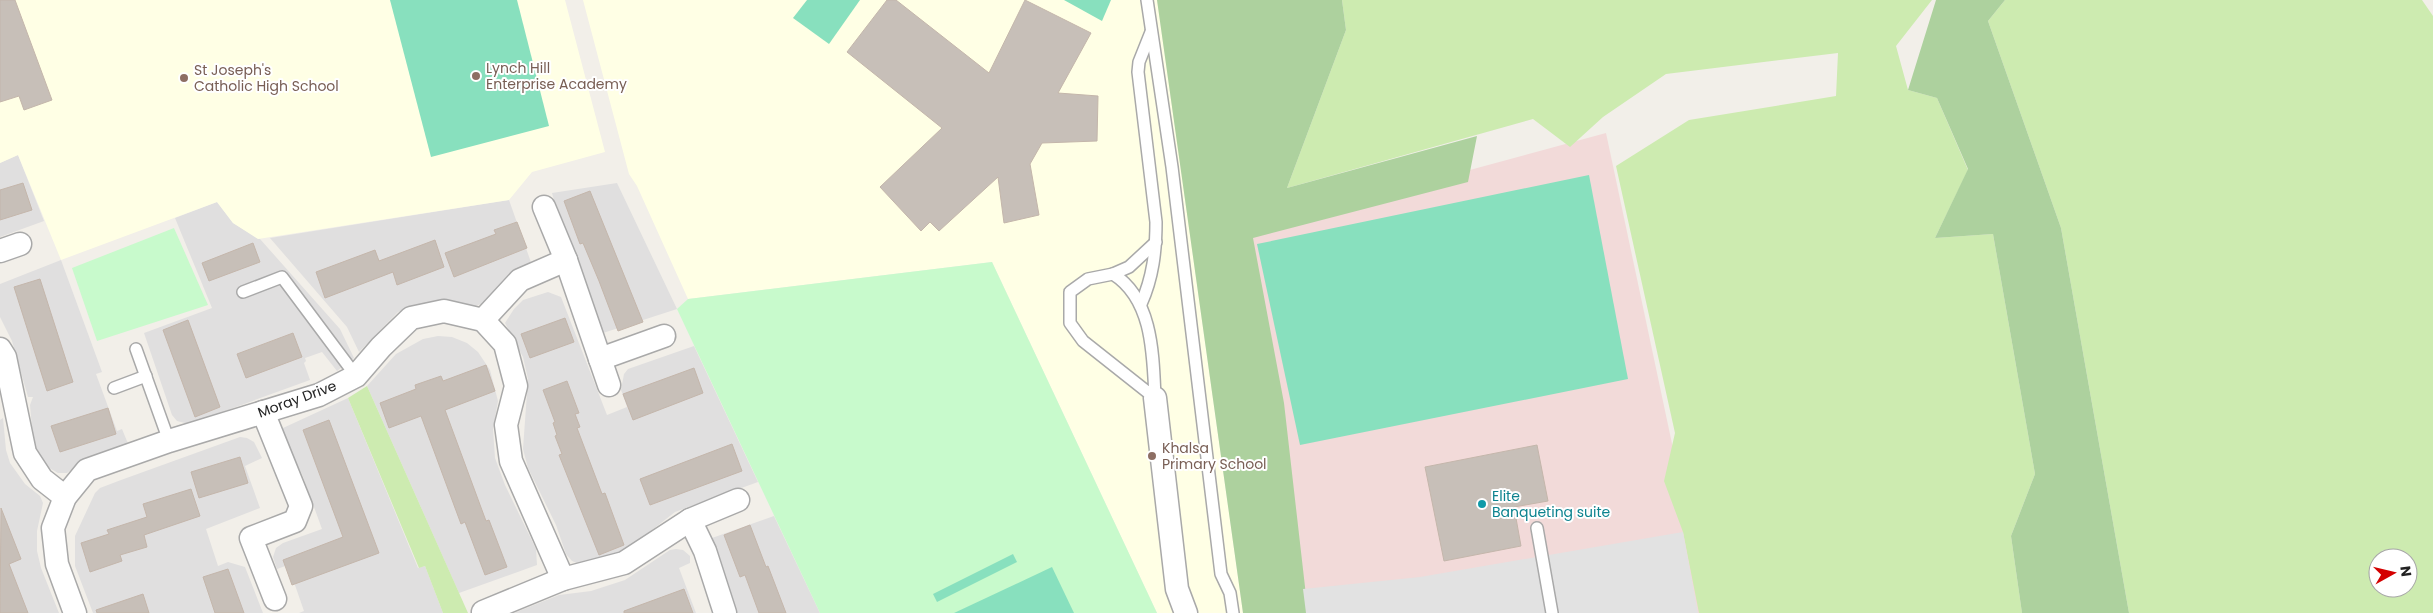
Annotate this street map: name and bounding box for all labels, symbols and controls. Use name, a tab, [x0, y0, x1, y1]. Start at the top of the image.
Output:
place label: Lynch Hill Enterprise Academy	[486, 58, 627, 94]
place label: St Joseph's Catholic High School	[194, 60, 339, 96]
marker: Lynch Hill Enterprise Academy	[470, 70, 482, 82]
marker: St Joseph's Catholic High School	[178, 72, 190, 84]
street label: Moray Drive	[255, 375, 339, 422]
place label: Khalsa Primary School	[1162, 438, 1267, 474]
marker: Khalsa Primary School	[1146, 450, 1158, 462]
place label: Elite Banqueting suite	[1492, 486, 1611, 522]
marker: Elite Banqueting suite	[1476, 498, 1488, 510]
north arrow	[2368, 548, 2418, 598]
text: N	[2395, 565, 2417, 578]

